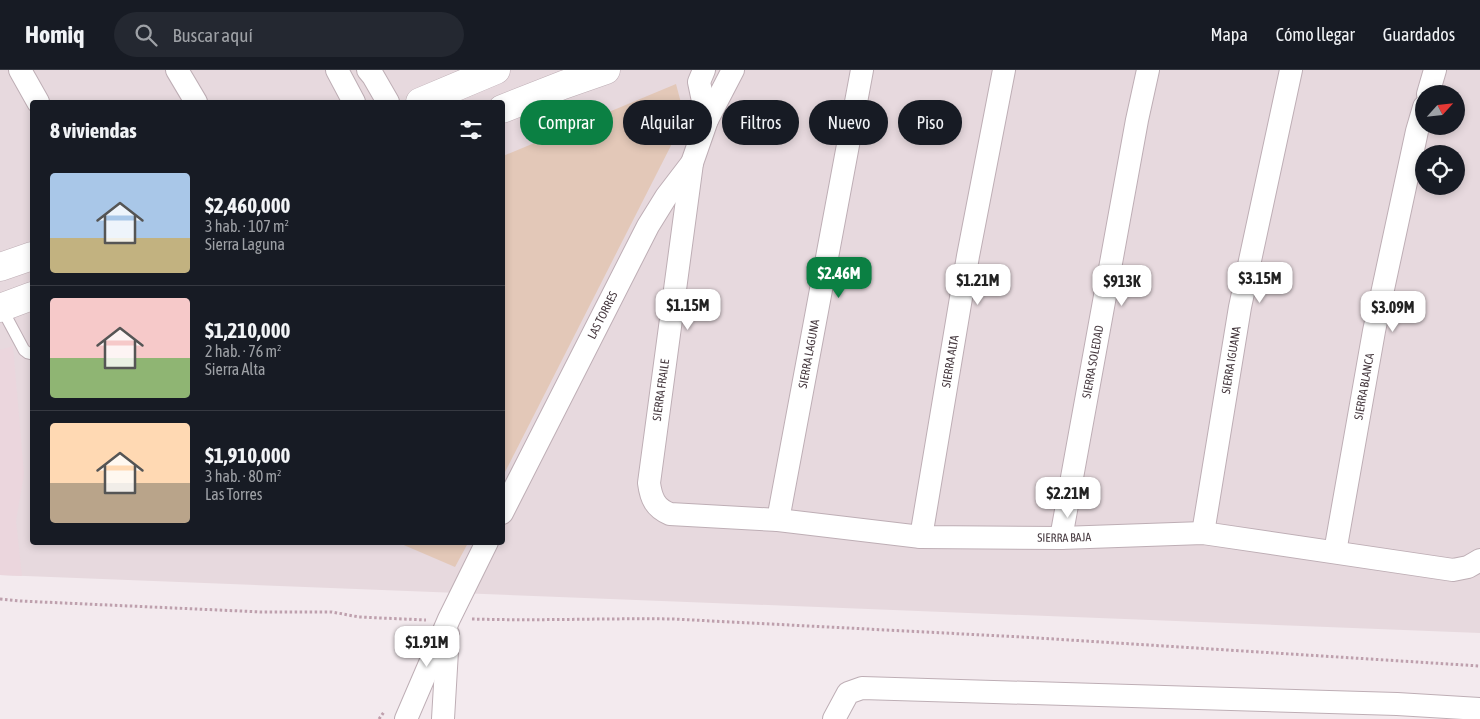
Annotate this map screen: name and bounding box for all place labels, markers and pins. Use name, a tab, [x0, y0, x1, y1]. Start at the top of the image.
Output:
pin: $2.46M	[798, 256, 880, 299]
pin: $3.15M	[1219, 262, 1301, 304]
pin: $1.21M	[937, 264, 1019, 306]
pin: $913K	[1087, 264, 1157, 307]
pin: $1.15M	[647, 288, 729, 331]
pin: $3.09M	[1352, 290, 1434, 333]
pin: $2.21M	[1027, 476, 1109, 519]
pin: $1.91M	[386, 626, 468, 668]

